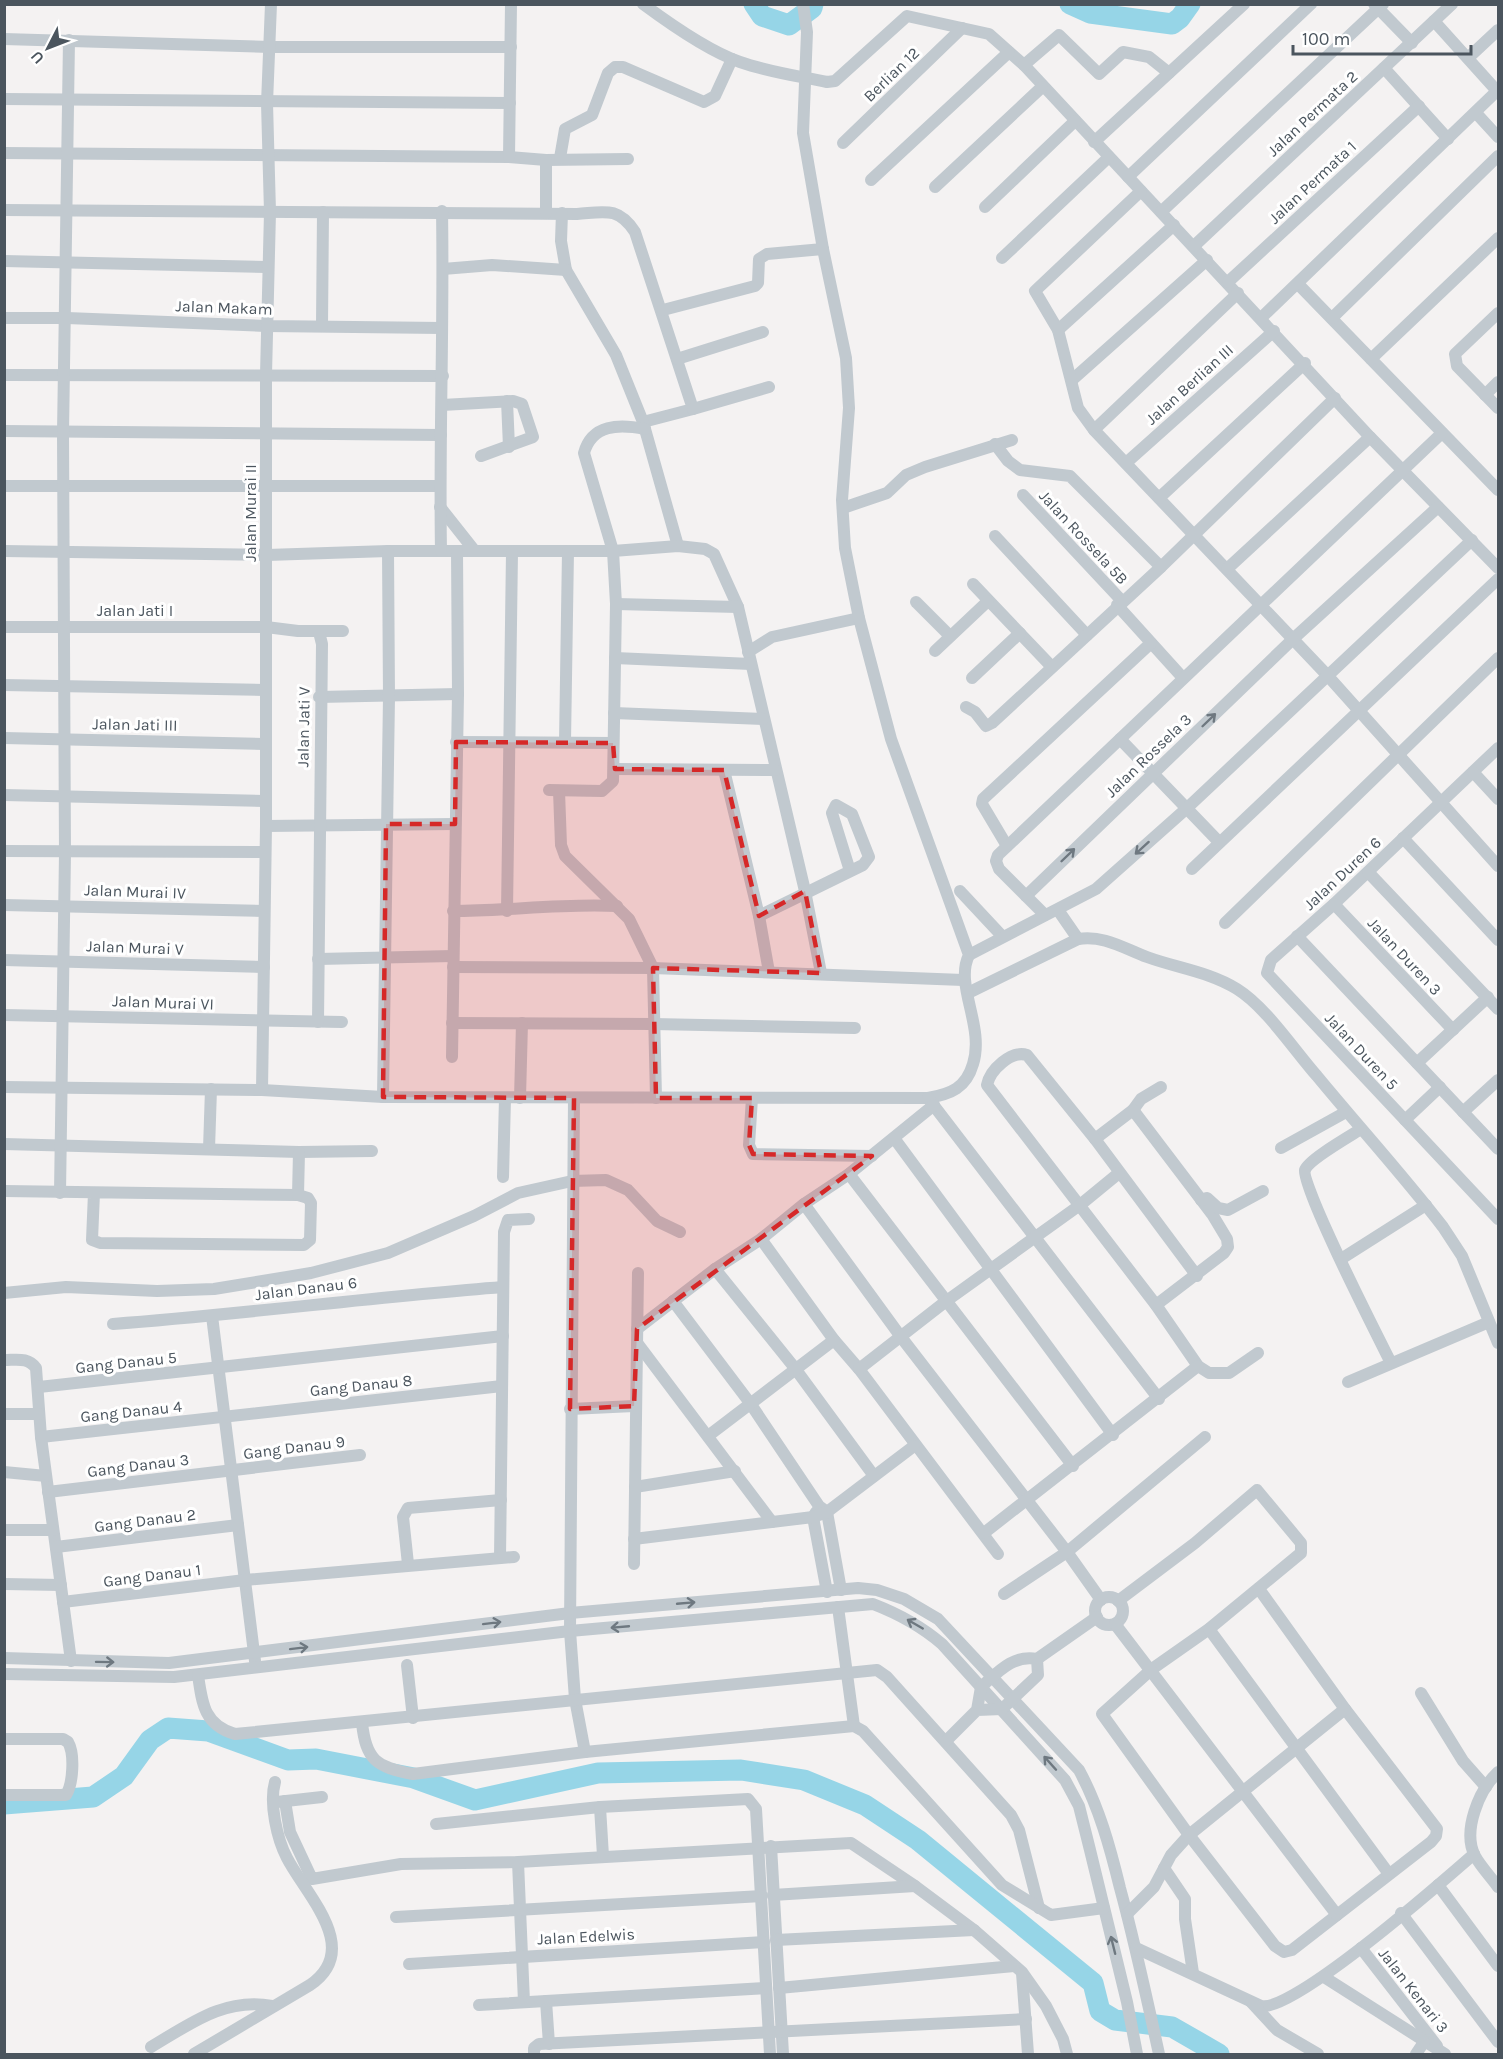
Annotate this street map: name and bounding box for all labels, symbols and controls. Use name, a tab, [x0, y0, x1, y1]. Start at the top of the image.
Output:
north arrow	[18, 18, 78, 78]
scale bar	[1293, 18, 1472, 56]
text: 100 m	[1302, 28, 1350, 50]
street label: Berlian 12	[860, 43, 923, 106]
text: U	[26, 47, 48, 68]
street label: Jalan Permata 2	[1263, 67, 1361, 160]
street label: Jalan Permata 1	[1265, 137, 1360, 228]
street label: Jalan Makam	[175, 296, 273, 319]
street label: Jalan Berlian III	[1142, 340, 1237, 429]
street label: Jalan Murai II	[241, 464, 260, 562]
street label: Jalan Rossela 5B	[1035, 486, 1132, 588]
street label: Jalan Jati I	[97, 601, 173, 620]
street label: Jalan Jati V	[293, 686, 314, 768]
street label: Jalan Rossela 3	[1101, 710, 1195, 801]
one-way arrow	[1201, 713, 1216, 727]
street label: Jalan Jati III	[92, 714, 178, 735]
street label: Jalan Duren 6	[1300, 833, 1385, 914]
one-way arrow	[1135, 841, 1150, 855]
one-way arrow	[1061, 848, 1076, 862]
street label: Jalan Murai IV	[84, 880, 186, 903]
street label: Jalan Duren 3	[1364, 914, 1445, 999]
street label: Jalan Murai V	[86, 936, 184, 959]
street label: Jalan Murai VI	[112, 991, 214, 1014]
street label: Jalan Duren 5	[1321, 1009, 1402, 1094]
street label: Jalan Danau 6	[254, 1273, 358, 1304]
street label: Gang Danau 5	[74, 1348, 178, 1377]
street label: Gang Danau 8	[309, 1371, 413, 1400]
street label: Gang Danau 4	[79, 1397, 183, 1426]
street label: Gang Danau 9	[242, 1432, 346, 1463]
street label: Gang Danau 3	[86, 1450, 190, 1481]
street label: Gang Danau 2	[93, 1505, 197, 1536]
street label: Gang Danau 1	[102, 1560, 202, 1591]
one-way arrow	[676, 1597, 696, 1608]
one-way arrow	[482, 1617, 502, 1628]
one-way arrow	[907, 1618, 924, 1630]
one-way arrow	[611, 1621, 631, 1632]
one-way arrow	[289, 1642, 308, 1653]
one-way arrow	[94, 1656, 114, 1668]
one-way arrow	[1043, 1756, 1057, 1771]
street label: Jalan Edelwis	[537, 1924, 635, 1949]
one-way arrow	[1107, 1936, 1119, 1955]
street label: Jalan Kenari 3	[1375, 1944, 1453, 2036]

